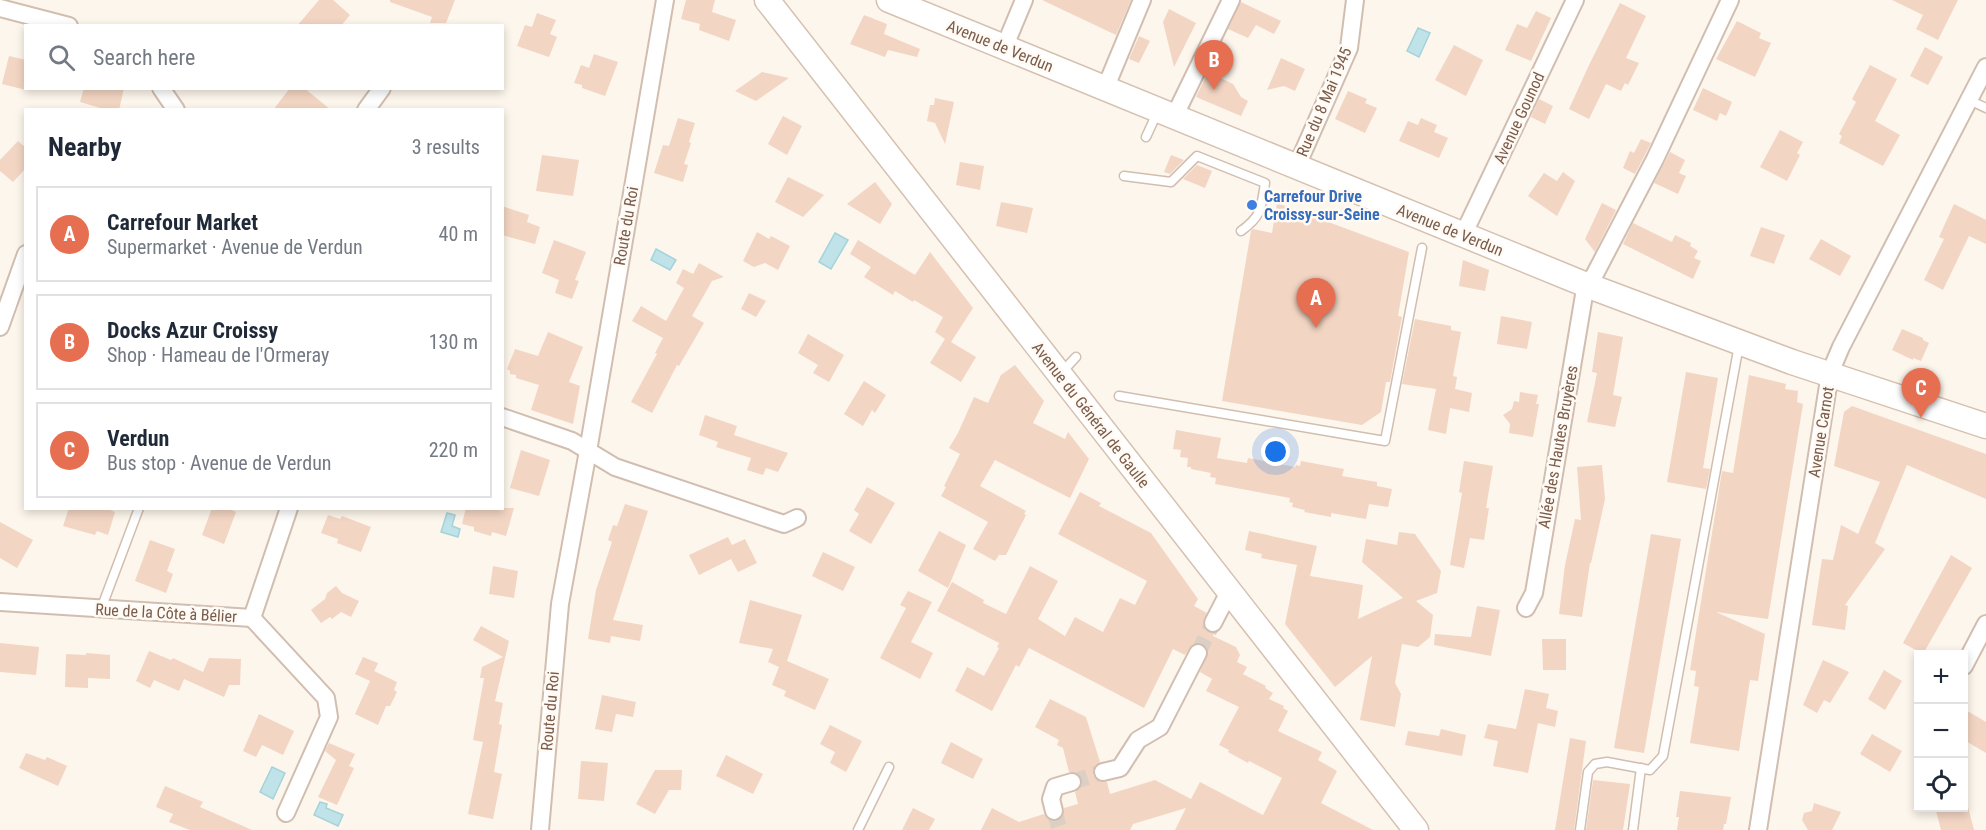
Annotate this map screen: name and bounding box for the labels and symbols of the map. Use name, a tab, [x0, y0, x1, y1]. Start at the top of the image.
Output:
street label: Avenue de Verdun	[944, 16, 1056, 76]
pin: B	[1194, 40, 1234, 90]
street label: Rue du 8 Mai 1945	[1292, 44, 1356, 160]
street label: Avenue Gounod	[1490, 69, 1548, 167]
street label: Route du Roi	[610, 185, 642, 267]
place label: Carrefour Drive Croissy-sur-Seine	[1264, 187, 1380, 224]
marker: Carrefour Drive Croissy-sur-Seine	[1245, 198, 1259, 212]
street label: Avenue de Verdun	[1394, 200, 1506, 260]
pin: A	[1296, 278, 1336, 328]
street label: Avenue du Général de Gaulle	[1028, 338, 1154, 492]
street label: Allée des Hautes Bruyères	[1534, 364, 1582, 530]
pin: C	[1902, 368, 1940, 418]
street label: Avenue Carnot	[1804, 385, 1838, 479]
your location	[1261, 437, 1290, 466]
street label: Rue de la Côte à Bélier	[95, 600, 237, 626]
street label: Route du Roi	[537, 670, 563, 752]

